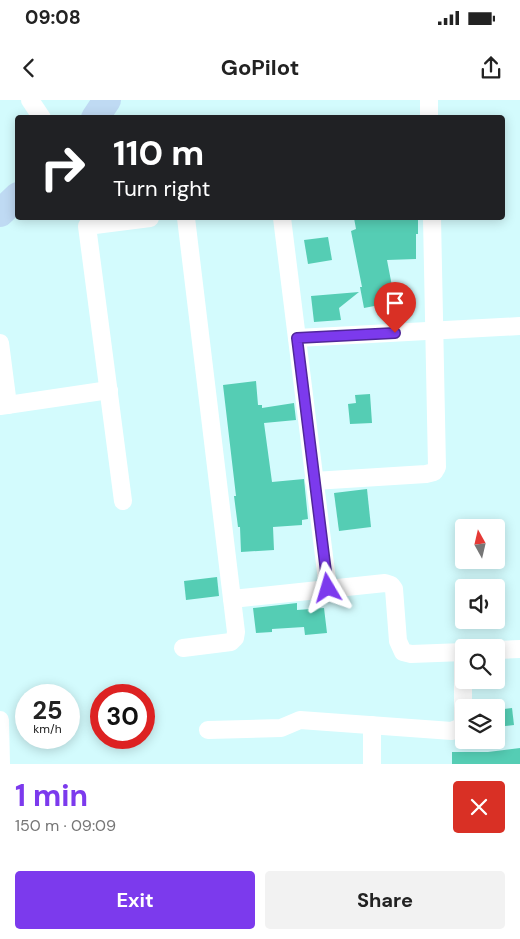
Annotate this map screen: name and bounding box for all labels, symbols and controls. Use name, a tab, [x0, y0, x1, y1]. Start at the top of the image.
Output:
text: 09:08	[25, 5, 81, 30]
text: GoPilot	[221, 53, 299, 82]
icon: back	[15, 54, 43, 82]
icon: share	[477, 54, 505, 82]
text: 110 m	[113, 130, 204, 176]
icon: right	[30, 135, 95, 200]
text: Turn right	[113, 174, 210, 203]
pin	[374, 282, 416, 333]
icon: arrive	[381, 289, 409, 317]
north arrow	[455, 519, 505, 569]
map controls	[455, 519, 505, 749]
position arrow	[301, 561, 353, 613]
button: sound	[455, 579, 505, 629]
button: search	[455, 639, 505, 689]
speed limit sign: 30	[90, 684, 155, 749]
text: 25	[33, 694, 62, 727]
button: layers	[455, 699, 505, 749]
text: km/h	[33, 721, 62, 737]
text: 1 min	[15, 776, 88, 815]
button: close	[453, 781, 505, 833]
text: 150 m · 09:09	[15, 815, 116, 836]
button: Exit	[15, 871, 255, 929]
button: Share	[265, 871, 505, 929]

